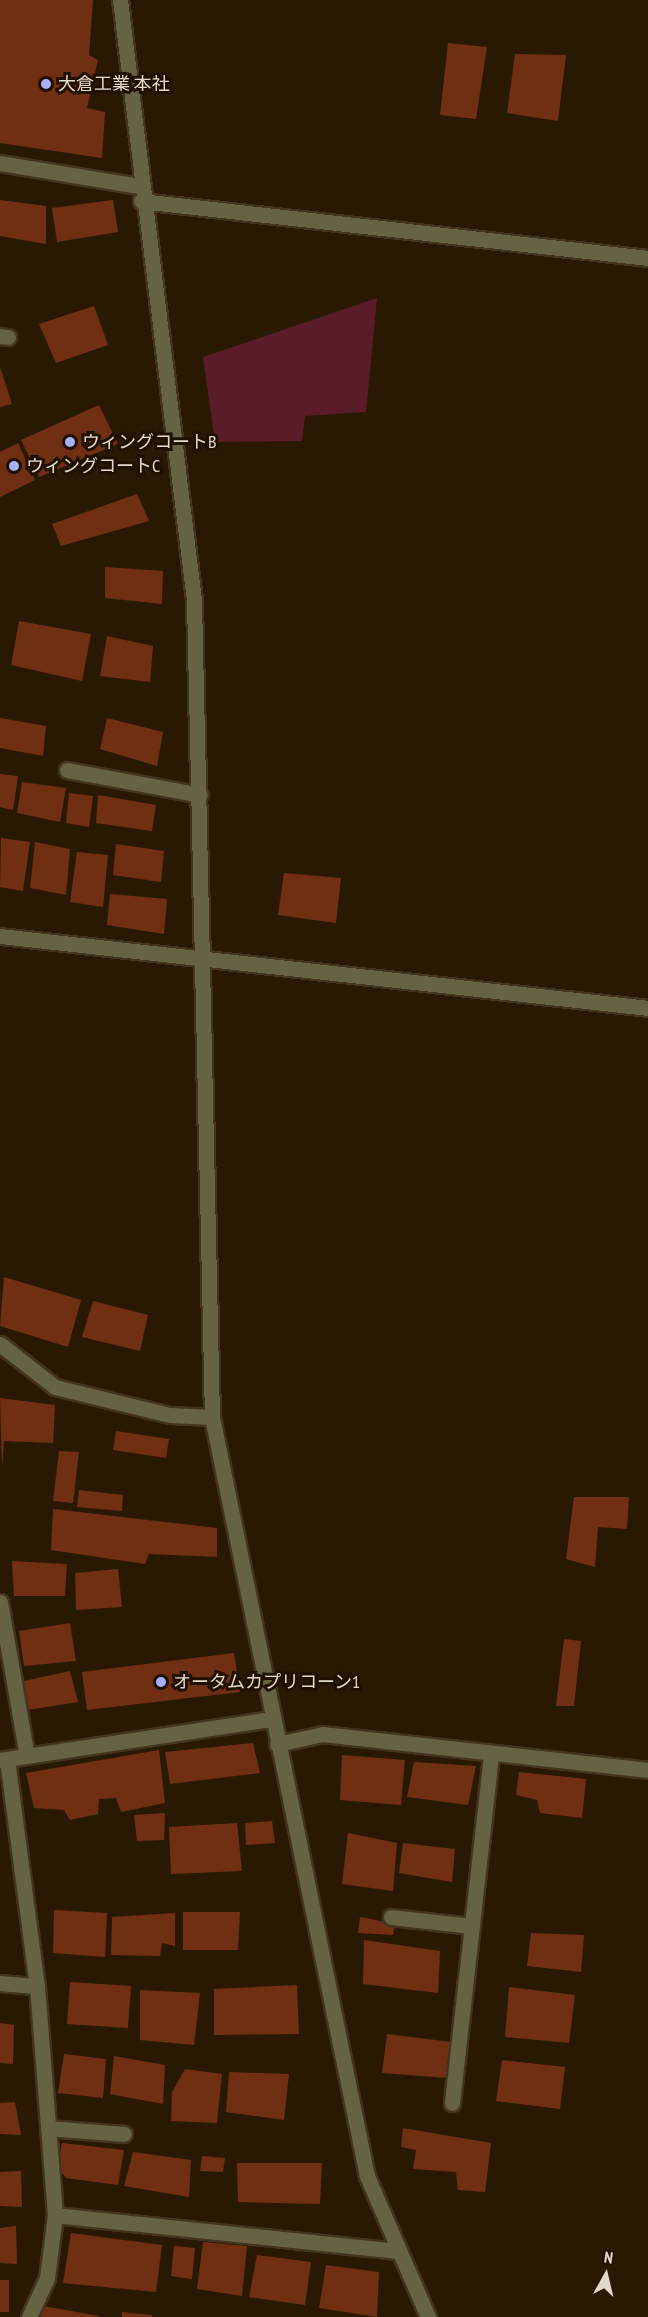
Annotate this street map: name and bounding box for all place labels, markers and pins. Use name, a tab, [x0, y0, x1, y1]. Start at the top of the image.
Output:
place label: 大倉工業 本社	[58, 73, 170, 95]
marker: 大倉工業 本社	[39, 77, 53, 91]
place label: ウィングコートB	[82, 431, 216, 453]
marker: ウィングコートB	[63, 435, 77, 449]
place label: ウィングコートC	[26, 455, 160, 477]
marker: ウィングコートC	[7, 459, 21, 473]
place label: オータムカプリコーン1	[173, 1671, 361, 1693]
marker: オータムカプリコーン1	[154, 1675, 168, 1689]

